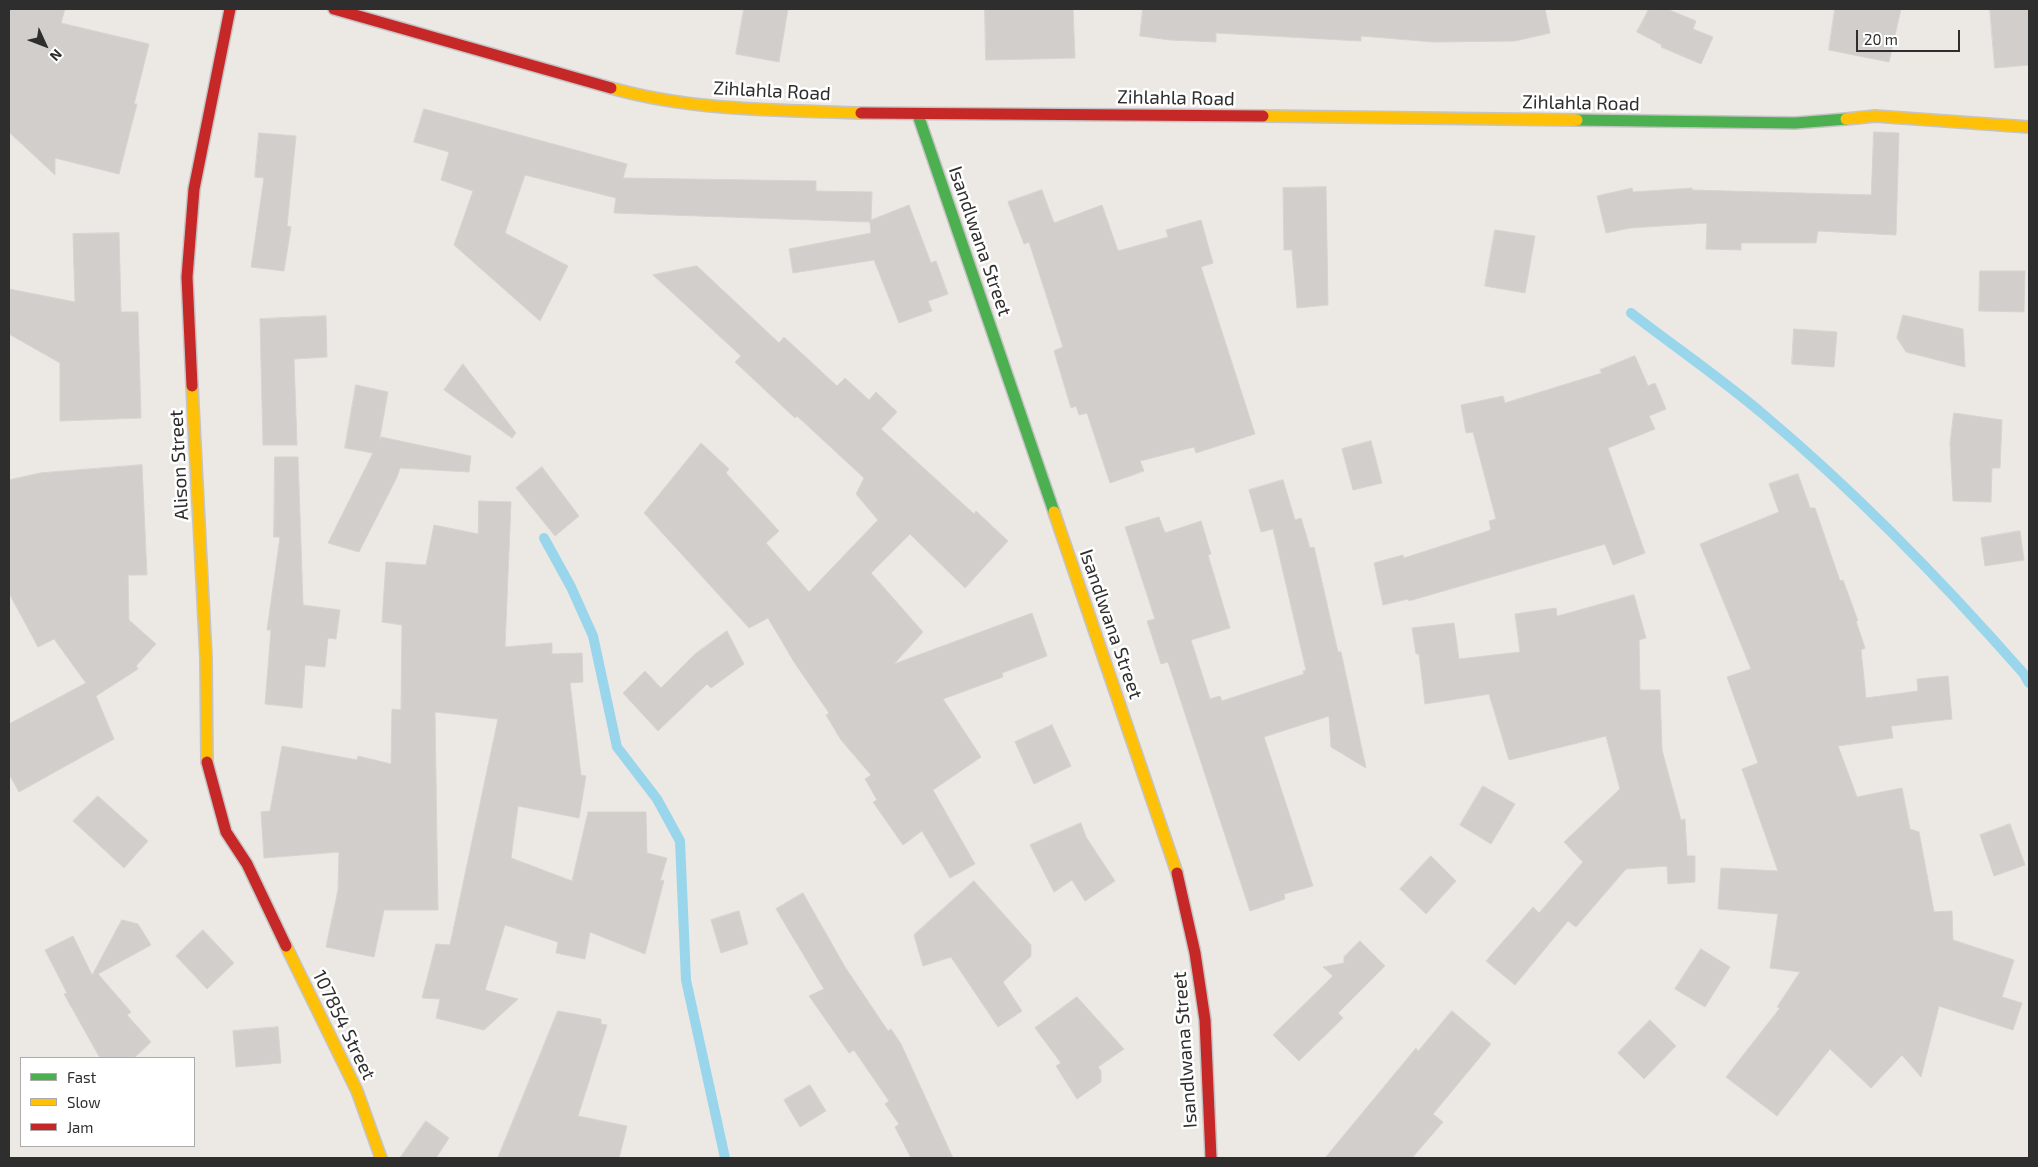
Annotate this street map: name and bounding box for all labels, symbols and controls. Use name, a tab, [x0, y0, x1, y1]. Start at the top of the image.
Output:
north arrow	[20, 20, 70, 70]
scale bar	[1858, 20, 1962, 52]
text: 20 m	[1864, 30, 1898, 48]
text: N	[47, 46, 66, 65]
street label: Zihlahla Road	[713, 77, 831, 105]
street label: Zihlahla Road	[1117, 86, 1235, 110]
street label: Zihlahla Road	[1522, 91, 1640, 115]
street label: Isandlwana Street	[944, 163, 1016, 319]
street label: Alison Street	[165, 409, 193, 521]
street label: Isandlwana Street	[1075, 546, 1147, 702]
street label: 107854 Street	[308, 966, 380, 1084]
street label: Isandlwana Street	[1168, 971, 1202, 1129]
legend	[20, 1057, 195, 1147]
text: Fast	[67, 1068, 96, 1086]
text: Slow	[67, 1093, 101, 1111]
text: Jam	[67, 1118, 93, 1136]

